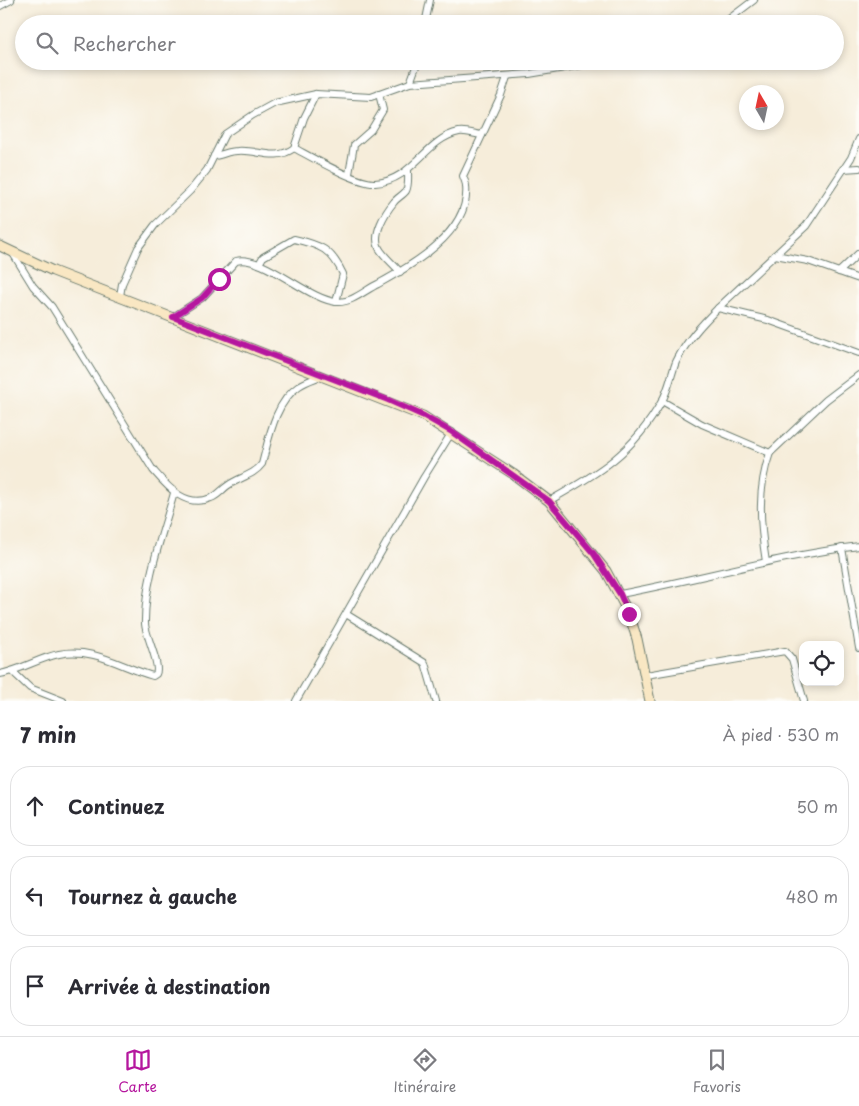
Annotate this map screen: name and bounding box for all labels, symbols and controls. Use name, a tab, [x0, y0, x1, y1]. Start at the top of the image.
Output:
search box	[15, 15, 844, 70]
icon: search	[33, 29, 61, 57]
text: Rechercher	[73, 29, 176, 57]
north arrow	[739, 85, 784, 130]
route start	[208, 268, 231, 291]
route end	[618, 603, 641, 626]
map controls	[799, 641, 844, 686]
button: locate	[799, 641, 844, 686]
text: 7 min	[20, 718, 76, 750]
text: À pied · 530 m	[723, 722, 839, 746]
icon: ahead	[21, 792, 49, 820]
text: Continuez	[68, 792, 165, 820]
text: 50 m	[797, 794, 838, 818]
icon: left	[21, 882, 49, 910]
text: Tournez à gauche	[68, 882, 237, 910]
text: 480 m	[786, 884, 838, 908]
icon: arrive	[21, 972, 49, 1000]
text: Arrivée à destination	[68, 972, 271, 1000]
tab: Carte	[118, 1046, 157, 1097]
tab: Itinéraire	[393, 1046, 456, 1097]
tab: Favoris	[693, 1046, 741, 1097]

